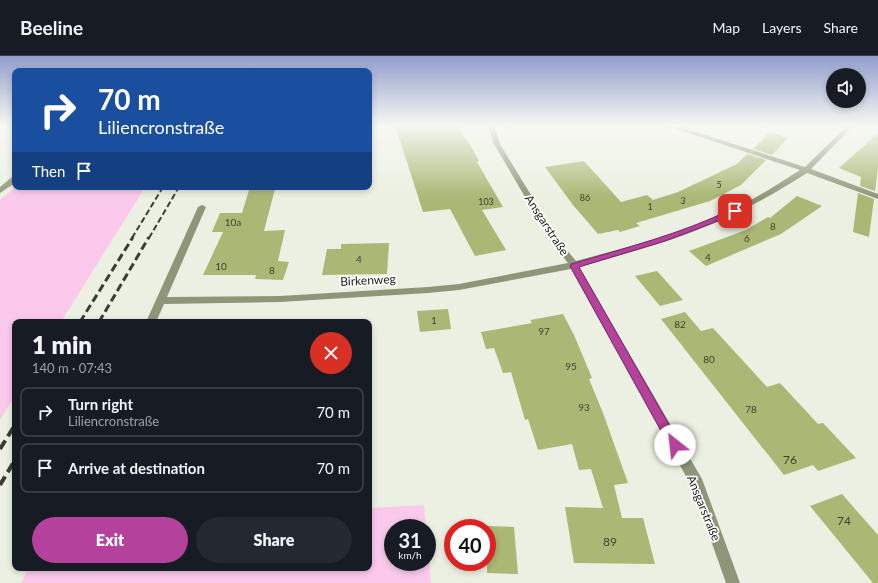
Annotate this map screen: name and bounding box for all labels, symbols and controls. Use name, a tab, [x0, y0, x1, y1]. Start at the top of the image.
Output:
text: Beeline	[20, 16, 83, 39]
text: Map	[712, 19, 740, 36]
text: Layers	[762, 19, 802, 36]
text: Share	[824, 19, 858, 36]
map controls	[826, 68, 866, 108]
button: sound	[826, 68, 866, 108]
text: 70 m	[98, 82, 161, 116]
icon: right	[32, 84, 84, 136]
text: Liliencronstraße	[98, 116, 224, 138]
icon: arrive	[73, 160, 95, 182]
text: Then	[32, 162, 65, 180]
house number: 5	[716, 179, 722, 190]
street label: Ansgarstraße	[522, 192, 572, 258]
house number: 86	[580, 192, 590, 203]
pin	[718, 194, 752, 228]
house number: 3	[680, 195, 686, 206]
house number: 103	[478, 196, 494, 207]
icon: arrive	[724, 200, 746, 222]
house number: 1	[647, 201, 653, 212]
house number: 10a	[225, 216, 241, 228]
house number: 8	[770, 220, 776, 232]
house number: 6	[744, 232, 750, 244]
house number: 4	[705, 251, 711, 263]
house number: 4	[356, 253, 362, 265]
house number: 10	[215, 260, 227, 272]
house number: 8	[269, 264, 275, 276]
street label: Birkenweg	[340, 271, 396, 289]
house number: 1	[431, 314, 437, 326]
house number: 82	[674, 318, 686, 330]
house number: 97	[538, 325, 550, 337]
text: 1 min	[32, 330, 92, 359]
button: close	[310, 332, 352, 374]
house number: 80	[703, 353, 715, 365]
text: 140 m · 07:43	[32, 360, 112, 376]
house number: 95	[565, 360, 577, 372]
text: Turn right	[68, 395, 133, 413]
icon: right	[34, 401, 56, 423]
house number: 93	[578, 401, 590, 413]
text: 70 m	[316, 403, 350, 421]
house number: 78	[745, 403, 757, 415]
text: Liliencronstraße	[68, 413, 159, 429]
position arrow	[654, 424, 696, 466]
house number: 76	[783, 452, 797, 467]
icon: arrive	[34, 457, 56, 479]
text: Arrive at destination	[68, 459, 205, 477]
text: 70 m	[316, 459, 350, 477]
street label: Ansgarstraße	[684, 473, 724, 543]
house number: 74	[837, 513, 851, 528]
button: Exit	[32, 517, 188, 563]
button: Share	[196, 517, 352, 563]
speed limit sign: 40	[444, 519, 496, 571]
text: 31	[398, 528, 422, 552]
house number: 89	[603, 534, 617, 549]
text: km/h	[398, 549, 422, 561]

